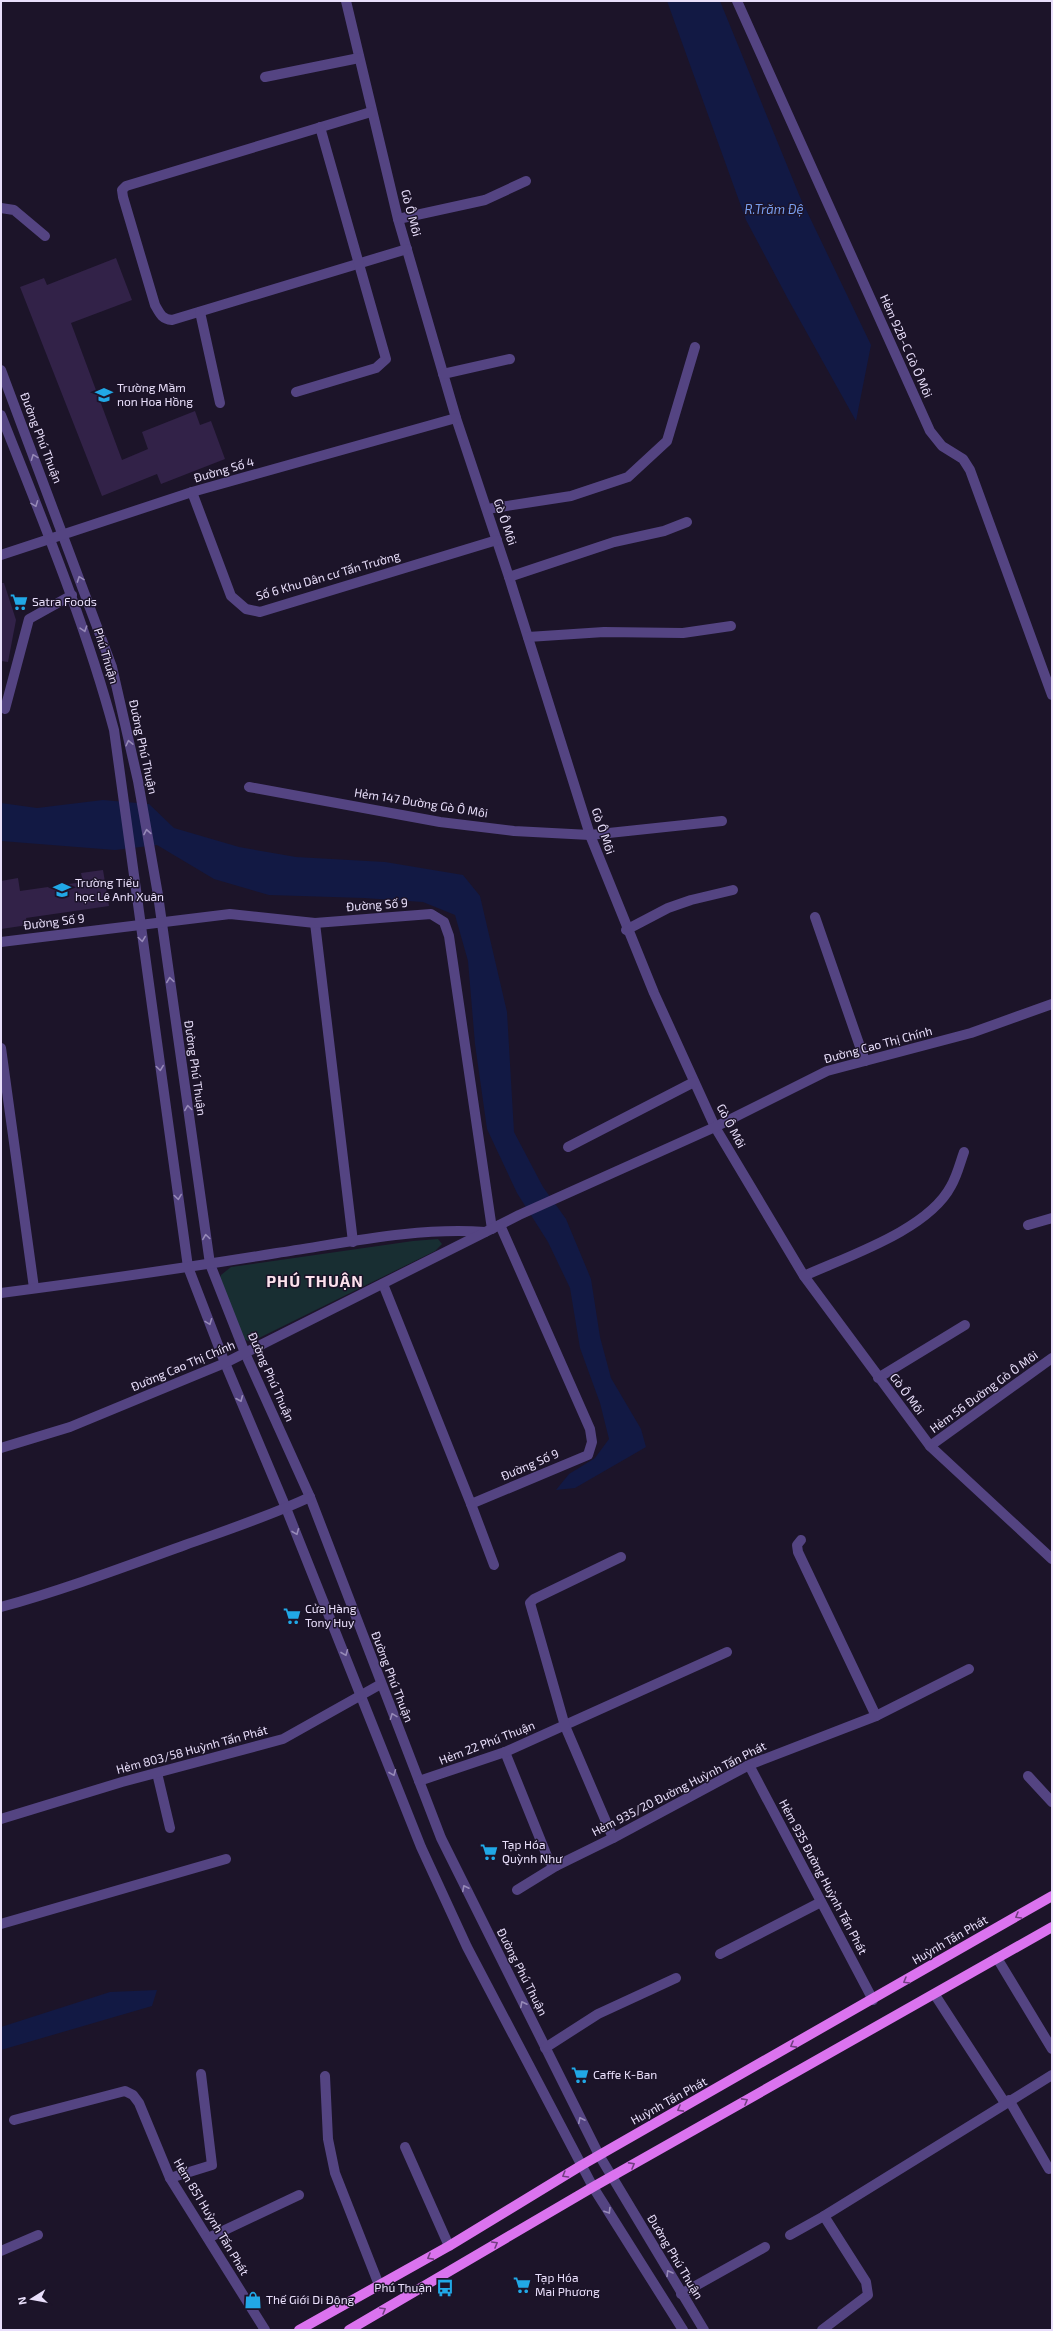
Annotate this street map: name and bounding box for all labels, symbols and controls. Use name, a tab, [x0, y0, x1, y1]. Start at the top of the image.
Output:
street label: Gò Ô Môi	[399, 188, 425, 238]
water label: R.Trăm Đệ	[744, 201, 804, 217]
street label: Hẻm 92B-C Gò Ô Môi	[878, 292, 936, 399]
place label: Trường Mầm non Hoa Hồng	[117, 380, 193, 408]
school or university icon: Trường Mầm non Hoa Hồng	[94, 385, 114, 405]
street label: Đường Phú Thuận	[17, 390, 66, 485]
one-way arrow	[31, 453, 39, 460]
street label: Đường Số 4	[192, 454, 255, 484]
street label: Gò Ô Môi	[492, 497, 520, 547]
one-way arrow	[30, 500, 38, 507]
street label: Số 6 Khu Dân cư Tấn Trường	[254, 548, 402, 602]
one-way arrow	[76, 575, 84, 582]
supermarket icon: Satra Foods	[9, 592, 29, 612]
place label: Satra Foods	[32, 594, 97, 608]
one-way arrow	[79, 625, 88, 632]
street label: Phú Thuận	[91, 626, 122, 686]
street label: Đường Phú Thuận	[126, 698, 161, 795]
one-way arrow	[126, 740, 134, 746]
street label: Hẻm 147 Đường Gò Ô Môi	[353, 785, 489, 819]
street label: Gò Ô Môi	[590, 806, 618, 856]
one-way arrow	[143, 829, 152, 835]
place label: Trường Tiểu học Lê Anh Xuân	[75, 875, 164, 904]
school or university icon: Trường Tiểu học Lê Anh Xuân	[52, 880, 72, 900]
street label: Đường Số 9	[346, 895, 408, 913]
street label: Đường Số 9	[22, 910, 85, 932]
one-way arrow	[137, 936, 146, 942]
one-way arrow	[166, 977, 175, 983]
street label: Đường Phú Thuận	[181, 1019, 210, 1117]
street label: Đường Cao Thị Chính	[822, 1023, 934, 1066]
one-way arrow	[155, 1065, 164, 1071]
street label: Gò Ô Môi	[714, 1101, 749, 1150]
one-way arrow	[184, 1105, 193, 1111]
one-way arrow	[173, 1194, 182, 1200]
one-way arrow	[202, 1234, 211, 1240]
district label: PHÚ THUẬN	[266, 1271, 364, 1290]
one-way arrow	[204, 1318, 212, 1325]
street label: Đường Phú Thuận	[245, 1330, 298, 1424]
street label: Đường Cao Thị Chính	[129, 1337, 237, 1394]
street label: Hẻm 56 Đường Gò Ô Môi	[927, 1347, 1040, 1435]
street label: Gò Ô Môi	[888, 1370, 928, 1417]
one-way arrow	[236, 1396, 244, 1403]
street label: Đường Số 9	[499, 1446, 561, 1483]
one-way arrow	[292, 1528, 300, 1535]
place label: Cửa Hàng Tony Huy	[305, 1601, 357, 1629]
supermarket icon: Cửa Hàng Tony Huy	[282, 1606, 302, 1626]
street label: Đường Phú Thuận	[368, 1629, 417, 1724]
one-way arrow	[340, 1649, 348, 1656]
one-way arrow	[390, 1713, 398, 1720]
street label: Hẻm 22 Phú Thuận	[437, 1717, 537, 1768]
street label: Hẻm 803/58 Huỳnh Tấn Phát	[114, 1722, 269, 1776]
street label: Hẻm 935/20 Đường Huỳnh Tấn Phát	[589, 1738, 768, 1838]
one-way arrow	[388, 1770, 396, 1777]
street label: Hẻm 935 Đường Huỳnh Tấn Phát	[777, 1797, 871, 1957]
place label: Tạp Hóa Quỳnh Như	[502, 1837, 563, 1866]
supermarket icon: Tạp Hóa Quỳnh Như	[479, 1842, 499, 1862]
one-way arrow	[463, 1884, 470, 1892]
one-way arrow	[1015, 1911, 1022, 1918]
street label: Huỳnh Tấn Phát	[909, 1912, 990, 1966]
street label: Đường Phú Thuận	[494, 1926, 551, 2018]
one-way arrow	[903, 1977, 910, 1984]
one-way arrow	[521, 2001, 528, 2008]
one-way arrow	[790, 2041, 797, 2048]
supermarket icon: Caffe K-Ban	[570, 2065, 590, 2085]
place label: Caffe K-Ban	[593, 2067, 657, 2081]
street label: Huỳnh Tấn Phát	[628, 2073, 709, 2127]
one-way arrow	[741, 2099, 748, 2106]
one-way arrow	[677, 2105, 684, 2112]
one-way arrow	[578, 2117, 586, 2125]
street label: Hẻm 851 Huỳnh Tấn Phát	[171, 2156, 252, 2278]
one-way arrow	[628, 2163, 635, 2170]
one-way arrow	[562, 2170, 569, 2178]
one-way arrow	[604, 2207, 611, 2214]
street label: Đường Phú Thuận	[644, 2212, 707, 2302]
one-way arrow	[491, 2242, 498, 2249]
one-way arrow	[427, 2252, 434, 2259]
place label: Tạp Hóa Mai Phương	[535, 2270, 600, 2298]
one-way arrow	[666, 2270, 673, 2277]
supermarket icon: Tạp Hóa Mai Phương	[512, 2275, 532, 2295]
bus stop icon: Phú Thuận	[435, 2278, 455, 2298]
north arrow	[12, 2279, 52, 2319]
place label: Phú Thuận	[374, 2280, 432, 2295]
shop icon: Thế Giới Di Động	[243, 2290, 263, 2310]
place label: Thế Giới Di Động	[266, 2292, 355, 2307]
text: N	[15, 2296, 29, 2306]
one-way arrow	[379, 2308, 386, 2315]

